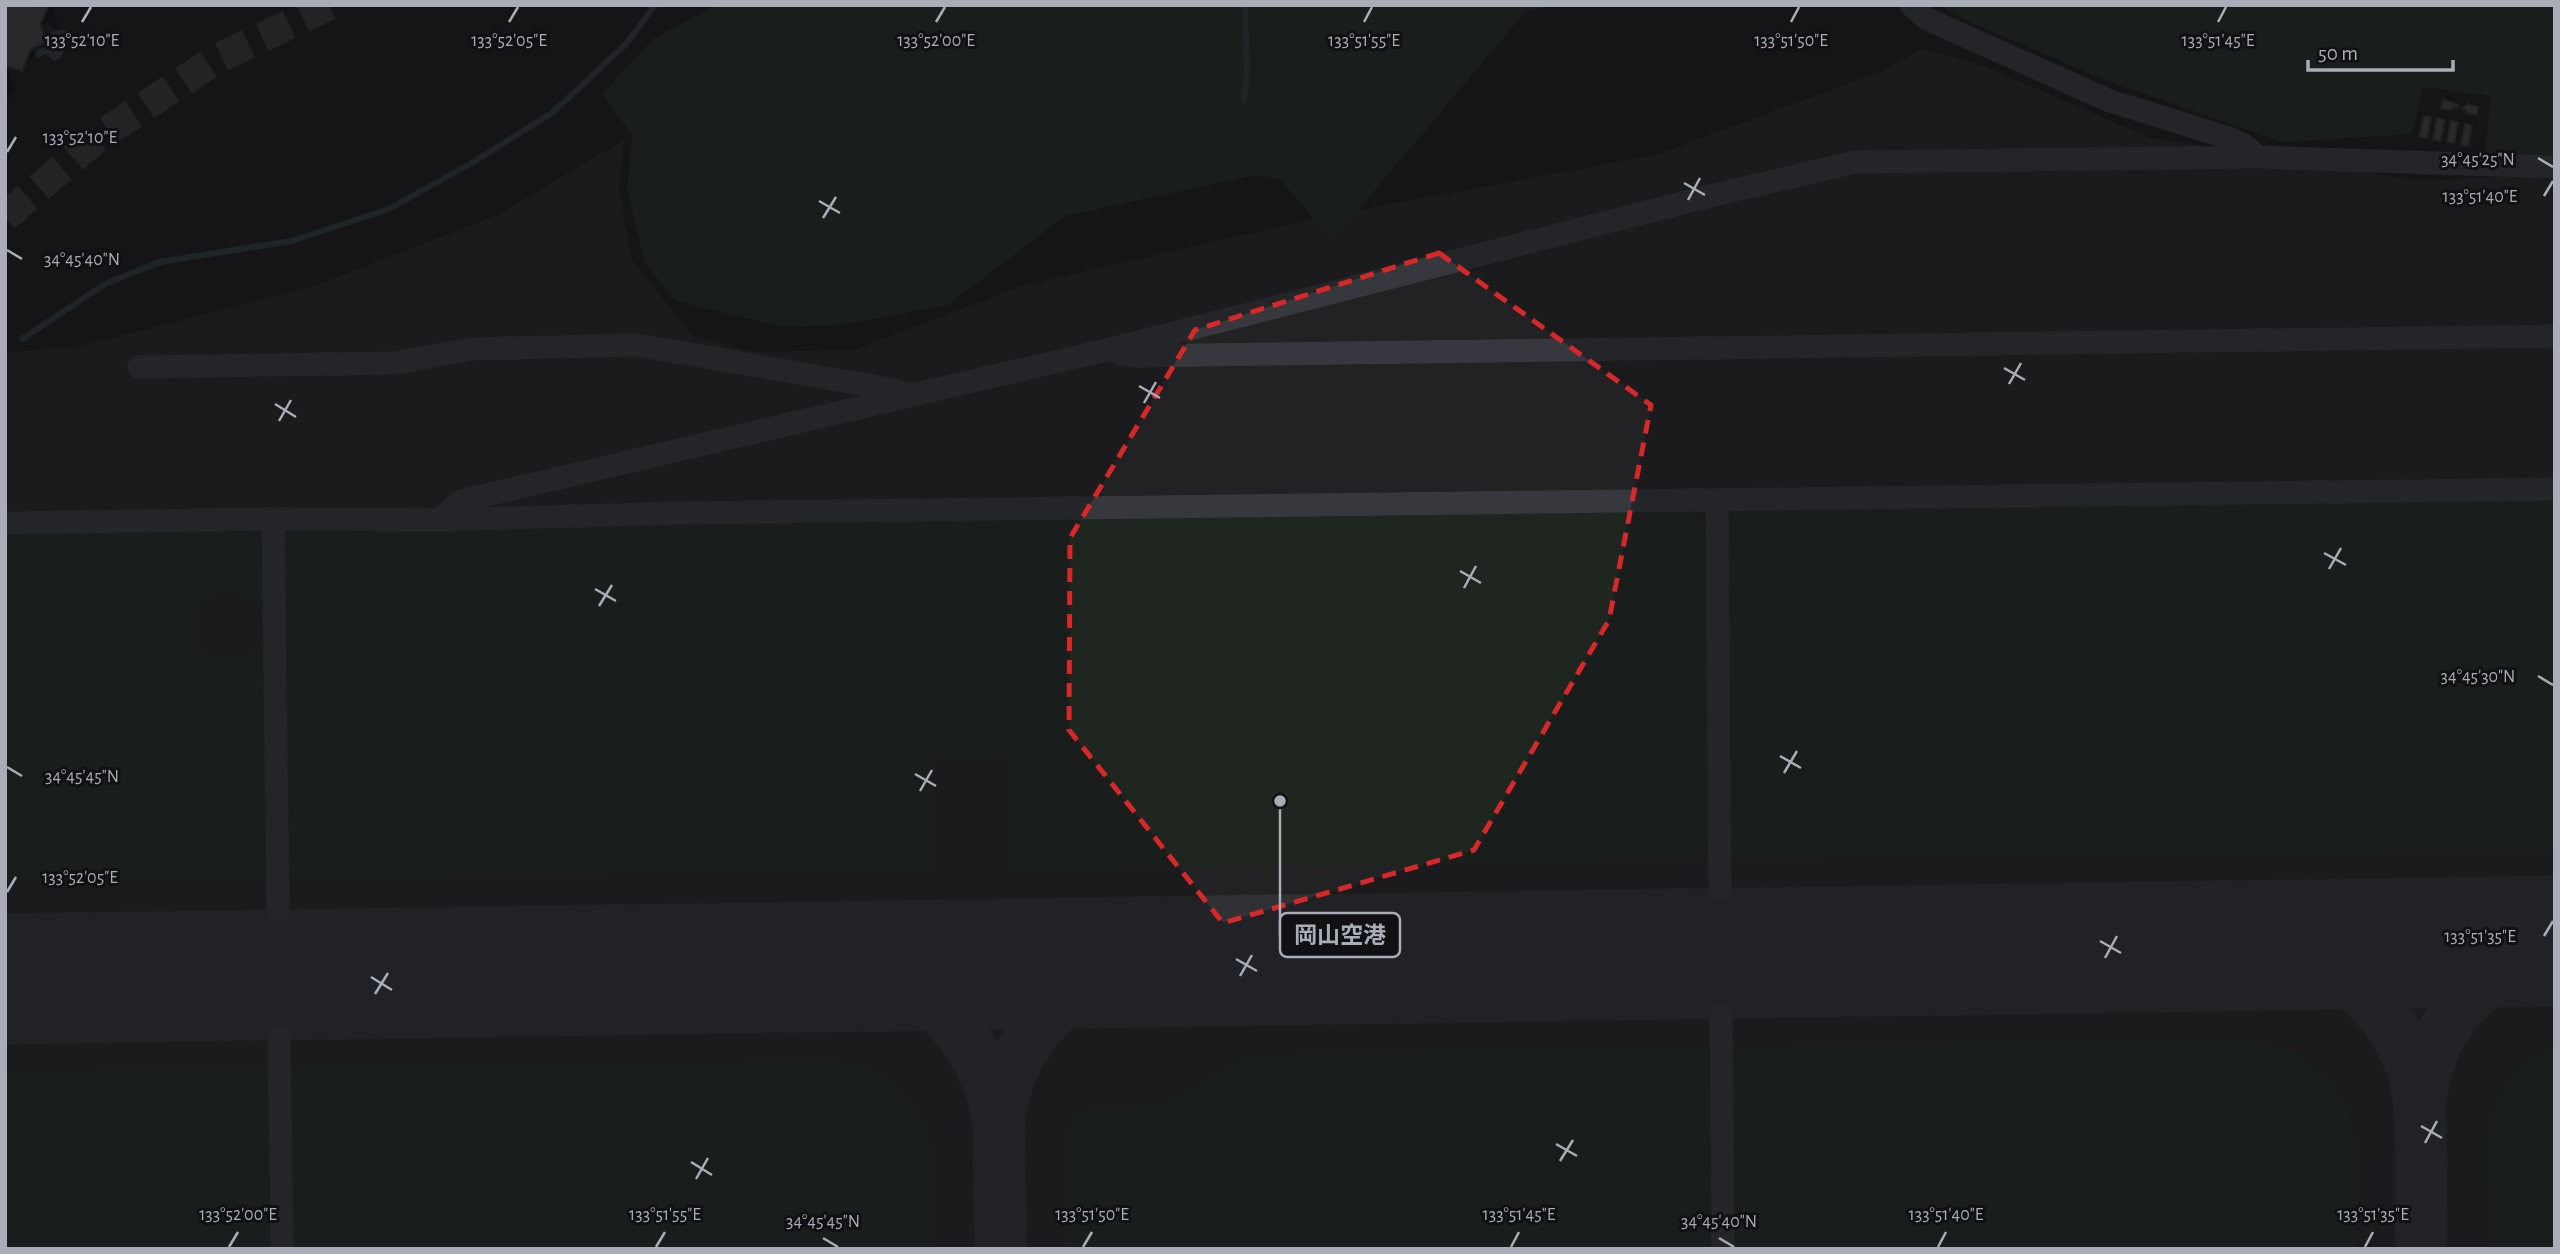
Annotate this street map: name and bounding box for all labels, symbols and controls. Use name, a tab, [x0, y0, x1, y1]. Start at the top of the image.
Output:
scale bar	[2308, 28, 2453, 72]
text: 133°52'10"E	[45, 32, 120, 50]
text: 133°52'05"E	[471, 32, 547, 50]
text: 133°52'00"E	[897, 32, 975, 50]
text: 133°51'55"E	[1328, 32, 1400, 50]
text: 133°51'50"E	[1754, 32, 1828, 50]
text: 133°51'45"E	[2182, 32, 2255, 50]
text: 50 m	[2318, 43, 2358, 64]
text: 133°52'10"E	[43, 129, 118, 147]
text: 34°45'25"N	[2441, 151, 2515, 169]
text: 133°51'40"E	[2443, 188, 2518, 206]
text: 34°45'40"N	[44, 251, 120, 269]
text: 34°45'30"N	[2441, 668, 2515, 686]
text: 34°45'45"N	[45, 768, 119, 786]
text: 133°52'05"E	[42, 869, 118, 887]
callout: 岡山空港	[1280, 913, 1400, 957]
text: 岡山空港	[1294, 923, 1386, 948]
text: 133°51'35"E	[2444, 928, 2516, 946]
text: 133°52'00"E	[199, 1206, 277, 1224]
text: 133°51'55"E	[629, 1206, 701, 1224]
text: 133°51'50"E	[1055, 1206, 1129, 1224]
text: 133°51'45"E	[1483, 1206, 1556, 1224]
text: 133°51'40"E	[1909, 1206, 1984, 1224]
text: 133°51'35"E	[2337, 1206, 2409, 1224]
text: 34°45'45"N	[786, 1213, 860, 1231]
text: 34°45'40"N	[1681, 1213, 1757, 1231]

